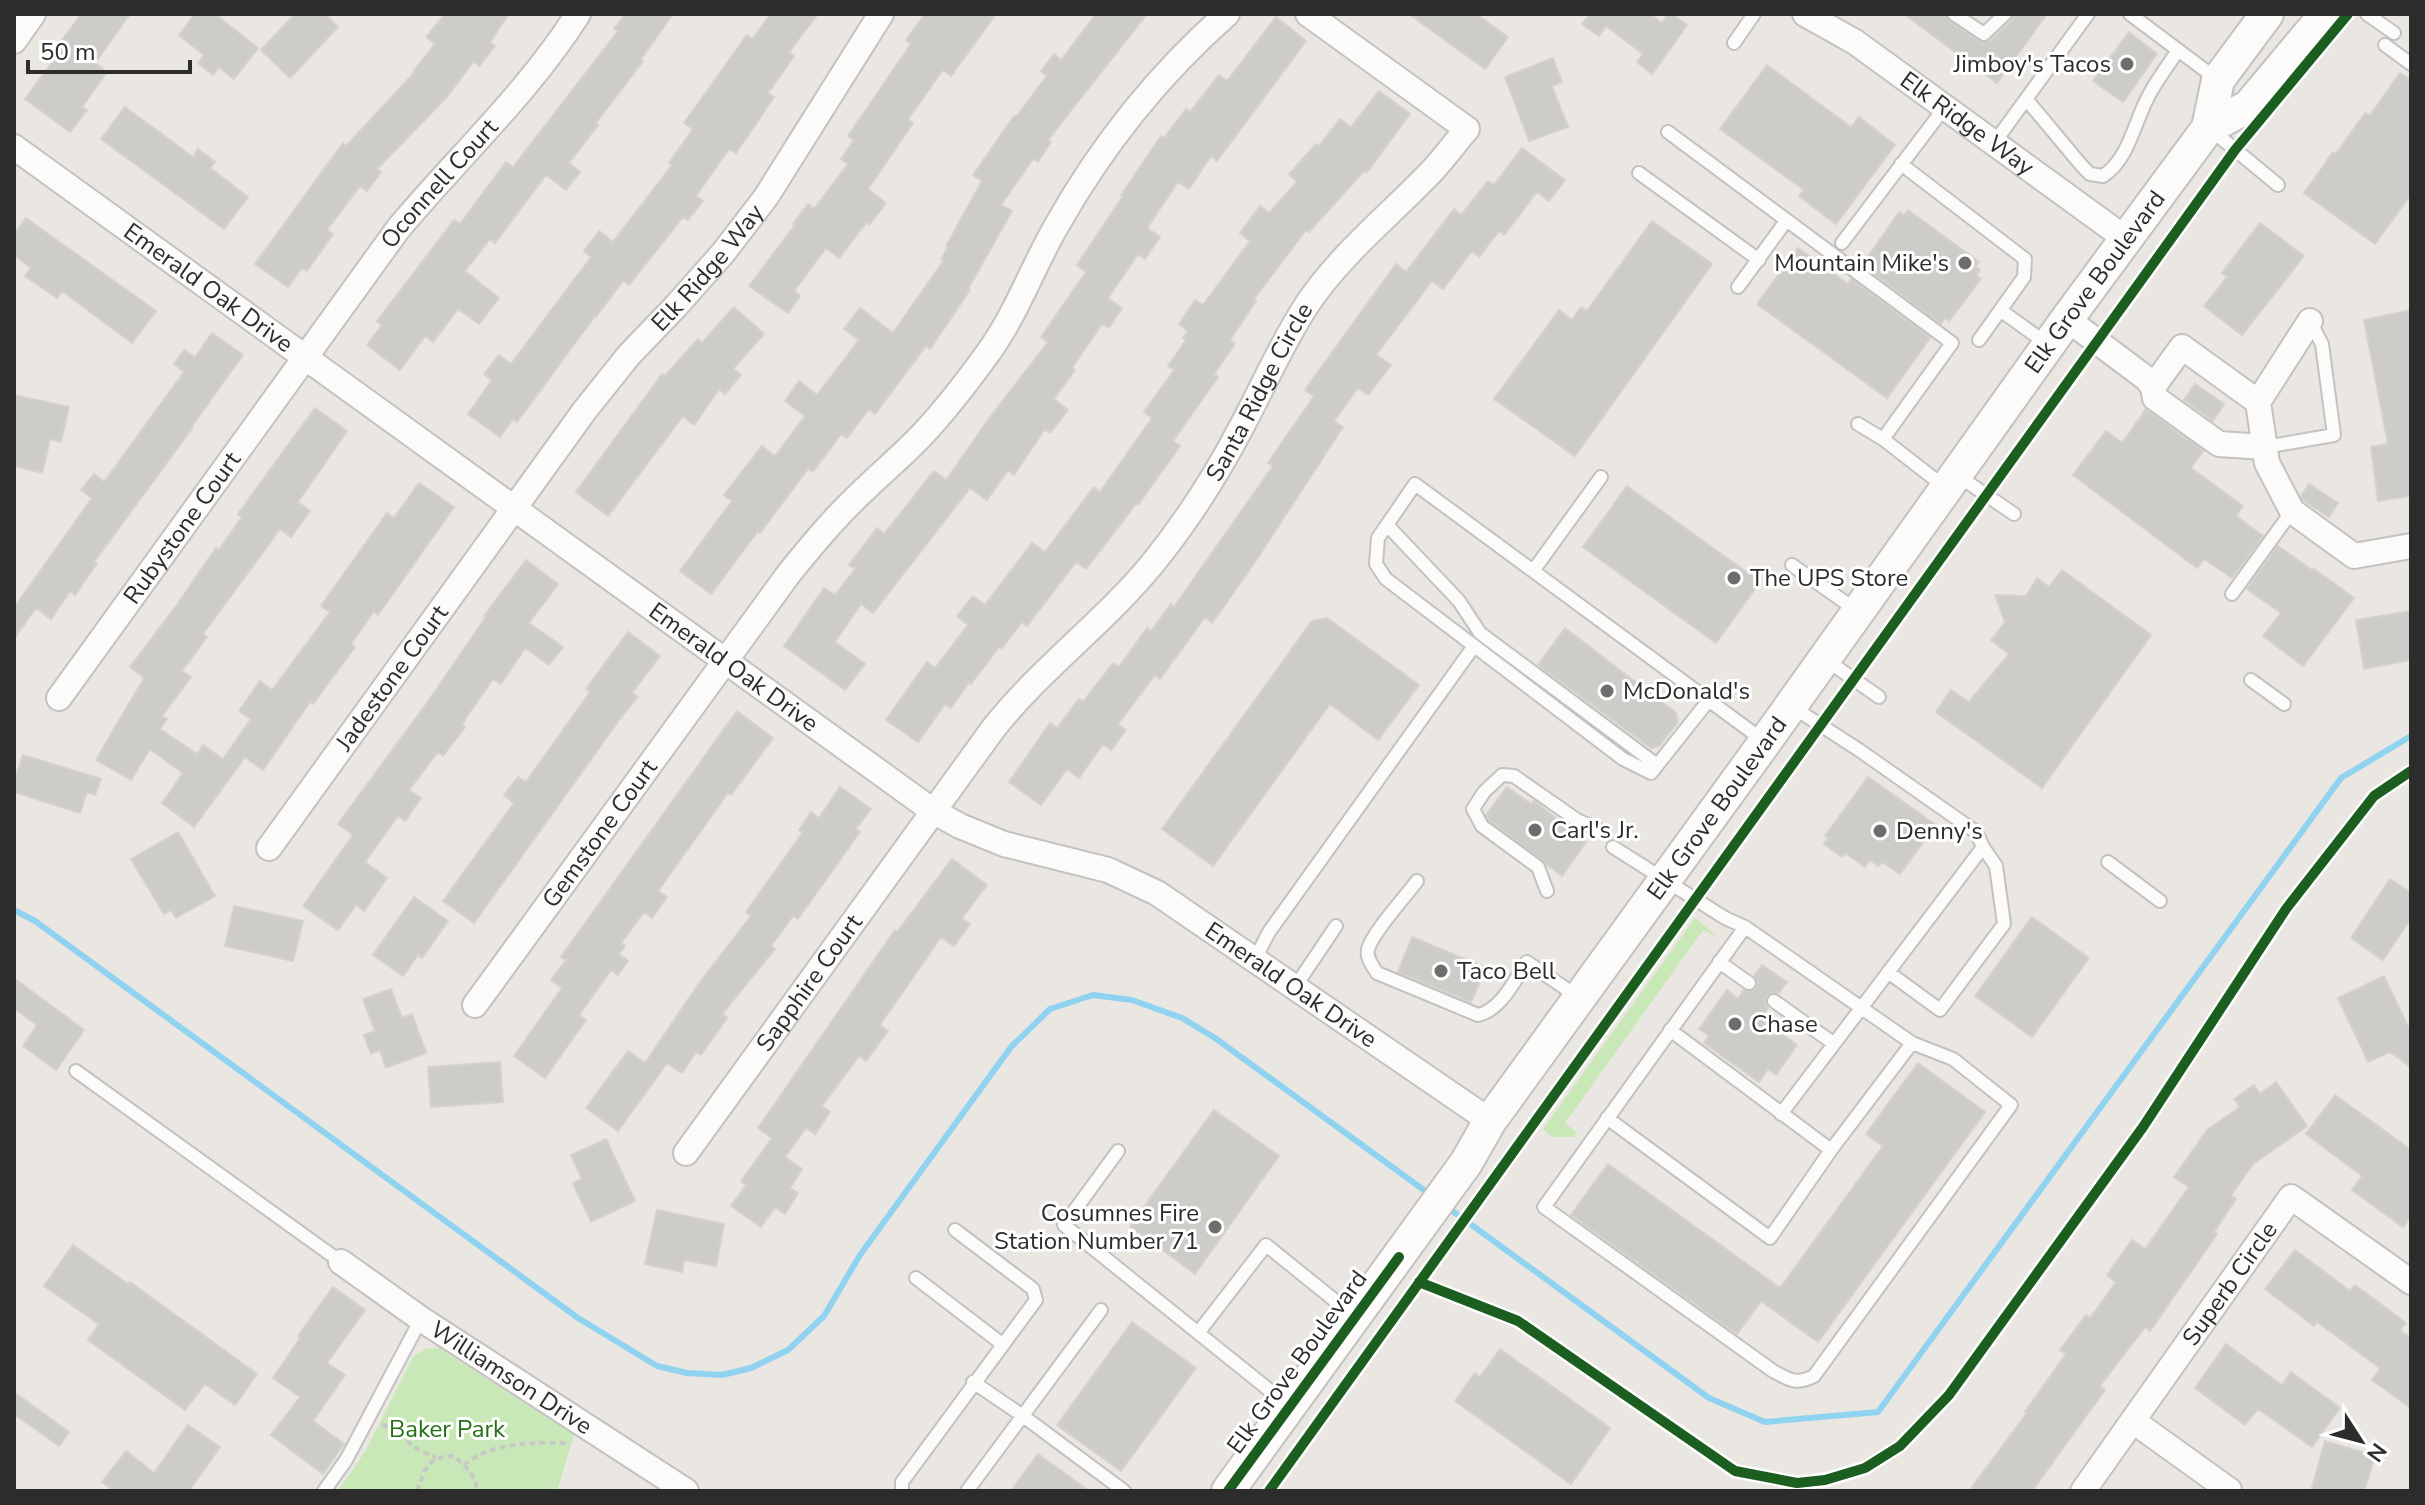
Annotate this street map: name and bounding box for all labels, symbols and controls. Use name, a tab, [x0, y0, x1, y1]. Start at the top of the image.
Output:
scale bar	[28, 24, 190, 74]
text: 50 m	[40, 36, 96, 68]
place label: Jimboy's Tacos	[1953, 48, 2111, 80]
marker: Jimboy's Tacos	[2118, 55, 2136, 73]
street label: Elk Ridge Way	[1894, 64, 2041, 183]
street label: Oconnell Court	[373, 111, 505, 255]
street label: Elk Grove Boulevard	[2017, 184, 2173, 380]
street label: Elk Ridge Way	[644, 197, 771, 338]
street label: Emerald Oak Drive	[117, 215, 300, 360]
place label: Mountain Mike's	[1774, 247, 1949, 279]
marker: Mountain Mike's	[1956, 254, 1974, 272]
street label: Santa Ridge Circle	[1198, 296, 1320, 487]
street label: Rubystone Court	[116, 445, 248, 610]
place label: The UPS Store	[1750, 562, 1908, 594]
marker: The UPS Store	[1725, 569, 1743, 587]
street label: Emerald Oak Drive	[643, 595, 825, 739]
street label: Jadestone Court	[328, 598, 456, 758]
place label: McDonald's	[1623, 675, 1750, 707]
marker: McDonald's	[1598, 682, 1616, 700]
street label: Elk Grove Boulevard	[1640, 710, 1794, 906]
street label: Gemstone Court	[535, 752, 665, 914]
place label: Carl's Jr.	[1551, 814, 1639, 846]
place label: Denny's	[1896, 815, 1983, 847]
marker: Carl's Jr.	[1526, 821, 1544, 839]
marker: Denny's	[1871, 822, 1889, 840]
street label: Sapphire Court	[749, 907, 870, 1058]
street label: Emerald Oak Drive	[1199, 915, 1383, 1055]
place label: Taco Bell	[1457, 955, 1556, 987]
marker: Taco Bell	[1432, 962, 1450, 980]
place label: Chase	[1751, 1008, 1818, 1040]
marker: Chase	[1726, 1015, 1744, 1033]
place label: Cosumnes Fire Station Number 71	[994, 1197, 1199, 1257]
street label: Superb Circle	[2175, 1215, 2285, 1352]
marker: Cosumnes Fire Station Number 71	[1206, 1218, 1224, 1236]
street label: Elk Grove Boulevard	[1220, 1264, 1374, 1460]
street label: Williamson Drive	[424, 1313, 598, 1442]
north arrow	[2321, 1401, 2401, 1481]
park label: Baker Park	[389, 1413, 506, 1445]
text: N	[2359, 1437, 2393, 1468]

